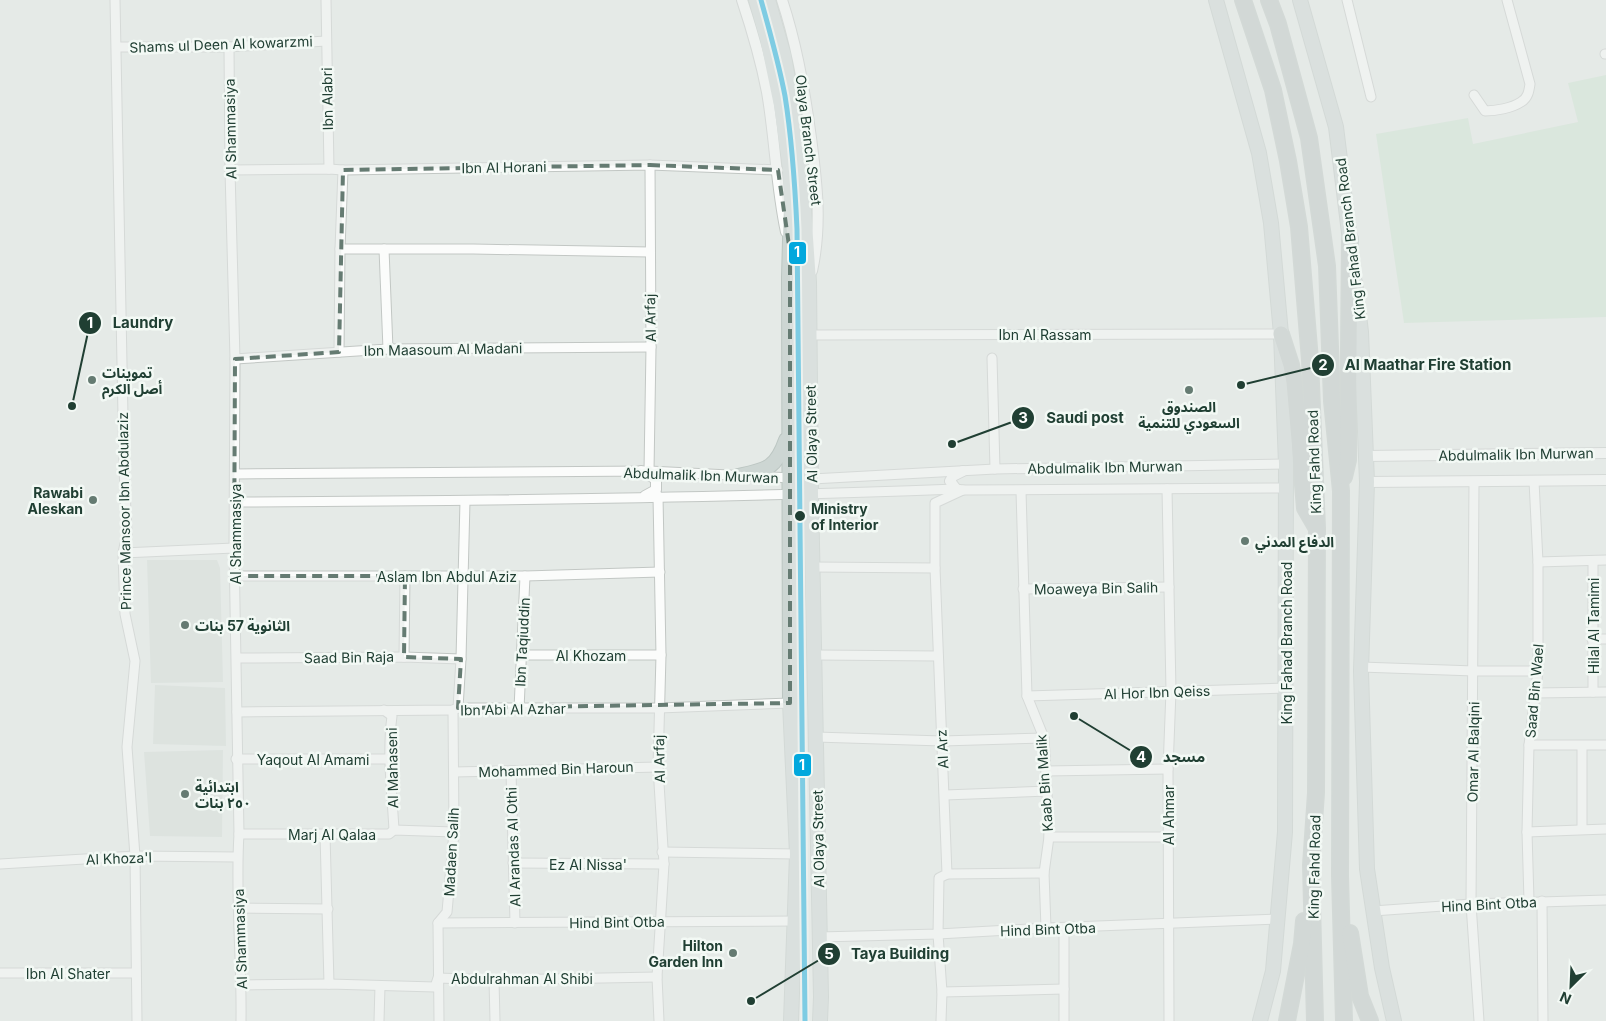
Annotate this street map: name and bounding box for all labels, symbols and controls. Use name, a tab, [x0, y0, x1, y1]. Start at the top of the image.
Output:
street label: Shams ul Deen Al kowarzmi	[129, 32, 313, 56]
street label: Ibn Alabri	[318, 67, 336, 131]
street label: Olaya Branch Street	[793, 74, 826, 207]
street label: Al Shammasiya	[221, 78, 239, 180]
street label: King Fahad Branch Road	[1332, 157, 1368, 321]
street label: Ibn Al Horani	[461, 158, 547, 176]
line badge: 1	[788, 241, 807, 265]
text: 1	[794, 243, 800, 260]
street label: Al Arfaj	[641, 294, 659, 342]
callout: Laundry	[78, 308, 184, 338]
text: 1	[87, 313, 93, 332]
text: Laundry	[113, 313, 173, 332]
street label: Ibn Al Rassam	[998, 326, 1092, 343]
street label: Ibn Maasoum Al Madani	[363, 339, 523, 359]
callout: Al Maathar Fire Station	[1310, 350, 1522, 380]
text: 2	[1318, 355, 1328, 374]
text: Al Maathar Fire Station	[1345, 355, 1511, 374]
place label: تموينات أصل الكرم	[102, 364, 163, 400]
marker: تموينات أصل الكرم	[86, 374, 98, 386]
marker: الصندوق السعودي للتنمية	[1183, 384, 1195, 396]
street label: Al Olaya Street	[802, 385, 820, 483]
place label: الصندوق السعودي للتنمية	[1138, 398, 1240, 434]
callout: Saudi post	[1011, 403, 1133, 433]
text: 3	[1018, 408, 1028, 427]
text: Saudi post	[1046, 408, 1124, 427]
street label: King Fahd Road	[1304, 410, 1324, 514]
street label: Prince Mansoor Ibn Abdulaziz	[114, 412, 134, 610]
street label: Abdulmalik Ibn Murwan	[1438, 444, 1594, 464]
street label: Abdulmalik Ibn Murwan	[1027, 457, 1183, 477]
street label: Abdulmalik Ibn Murwan	[623, 464, 779, 486]
place label: Rawabi Aleskan	[28, 484, 83, 517]
street label: Al Shammasiya	[227, 484, 244, 584]
marker: Rawabi Aleskan	[87, 494, 99, 506]
place label: Ministry of Interior	[811, 500, 879, 533]
marker: Ministry of Interior	[793, 509, 807, 523]
place label: الدفاع المدني	[1255, 533, 1334, 553]
marker: الدفاع المدني	[1239, 535, 1251, 547]
street label: King Fahad Branch Road	[1278, 562, 1295, 724]
street label: Aslam Ibn Abdul Aziz	[377, 568, 517, 585]
street label: Moaweya Bin Salih	[1034, 578, 1158, 598]
street label: Hilal Al Tamimi	[1585, 578, 1602, 674]
street label: Ibn Taqiuddin	[511, 597, 533, 687]
place label: الثانوية 57 بنات	[195, 617, 290, 634]
marker: الثانوية 57 بنات	[179, 619, 191, 631]
street label: Saad Bin Wael	[1521, 643, 1547, 739]
street label: Al Khozam	[556, 647, 626, 664]
street label: Saad Bin Raja	[304, 648, 394, 666]
street label: Al Hor Ibn Qeiss	[1103, 682, 1211, 702]
street label: Ibn Abi Al Azhar	[460, 700, 566, 718]
street label: Omar Al Balqini	[1464, 701, 1482, 803]
street label: Al Mahaseni	[383, 727, 401, 809]
street label: Al Arz	[932, 729, 952, 769]
street label: Kaab Bin Malik	[1032, 734, 1056, 832]
street label: Al Arfaj	[650, 735, 668, 783]
callout: مسجد	[1128, 742, 1216, 772]
text: 4	[1136, 747, 1146, 766]
text: مسجد	[1163, 747, 1205, 766]
street label: Yaqout Al Amami	[257, 751, 369, 768]
line badge: 1	[793, 753, 812, 777]
text: 1	[799, 756, 805, 773]
street label: Mohammed Bin Haroun	[478, 758, 634, 780]
place label: ابتدائية ٢٥٠ بنات	[195, 778, 251, 811]
street label: Al Ahmar	[1160, 785, 1177, 845]
street label: Al Arandas Al Othi	[502, 787, 524, 907]
marker: ابتدائية ٢٥٠ بنات	[179, 788, 191, 800]
street label: Al Olaya Street	[809, 790, 827, 888]
street label: Madaen Salih	[440, 807, 462, 897]
street label: King Fahd Road	[1305, 815, 1323, 919]
street label: Marj Al Qalaa	[288, 826, 376, 843]
street label: Al Khoza'I	[86, 848, 152, 868]
street label: Ez Al Nissa'	[549, 856, 627, 873]
street label: Al Shammasiya	[230, 888, 250, 990]
street label: Hind Bint Otba	[1441, 893, 1537, 915]
street label: Hind Bint Otba	[569, 913, 665, 931]
street label: Hind Bint Otba	[1000, 919, 1096, 939]
place label: Hilton Garden Inn	[648, 937, 723, 970]
callout: Taya Building	[816, 939, 959, 969]
text: 5	[824, 944, 834, 963]
text: Taya Building	[851, 944, 949, 963]
marker: Hilton Garden Inn	[727, 947, 739, 959]
north arrow	[1546, 961, 1596, 1011]
street label: Ibn Al Shater	[26, 965, 110, 982]
street label: Abdulrahman Al Shibi	[451, 970, 593, 987]
text: N	[1557, 988, 1574, 1008]

